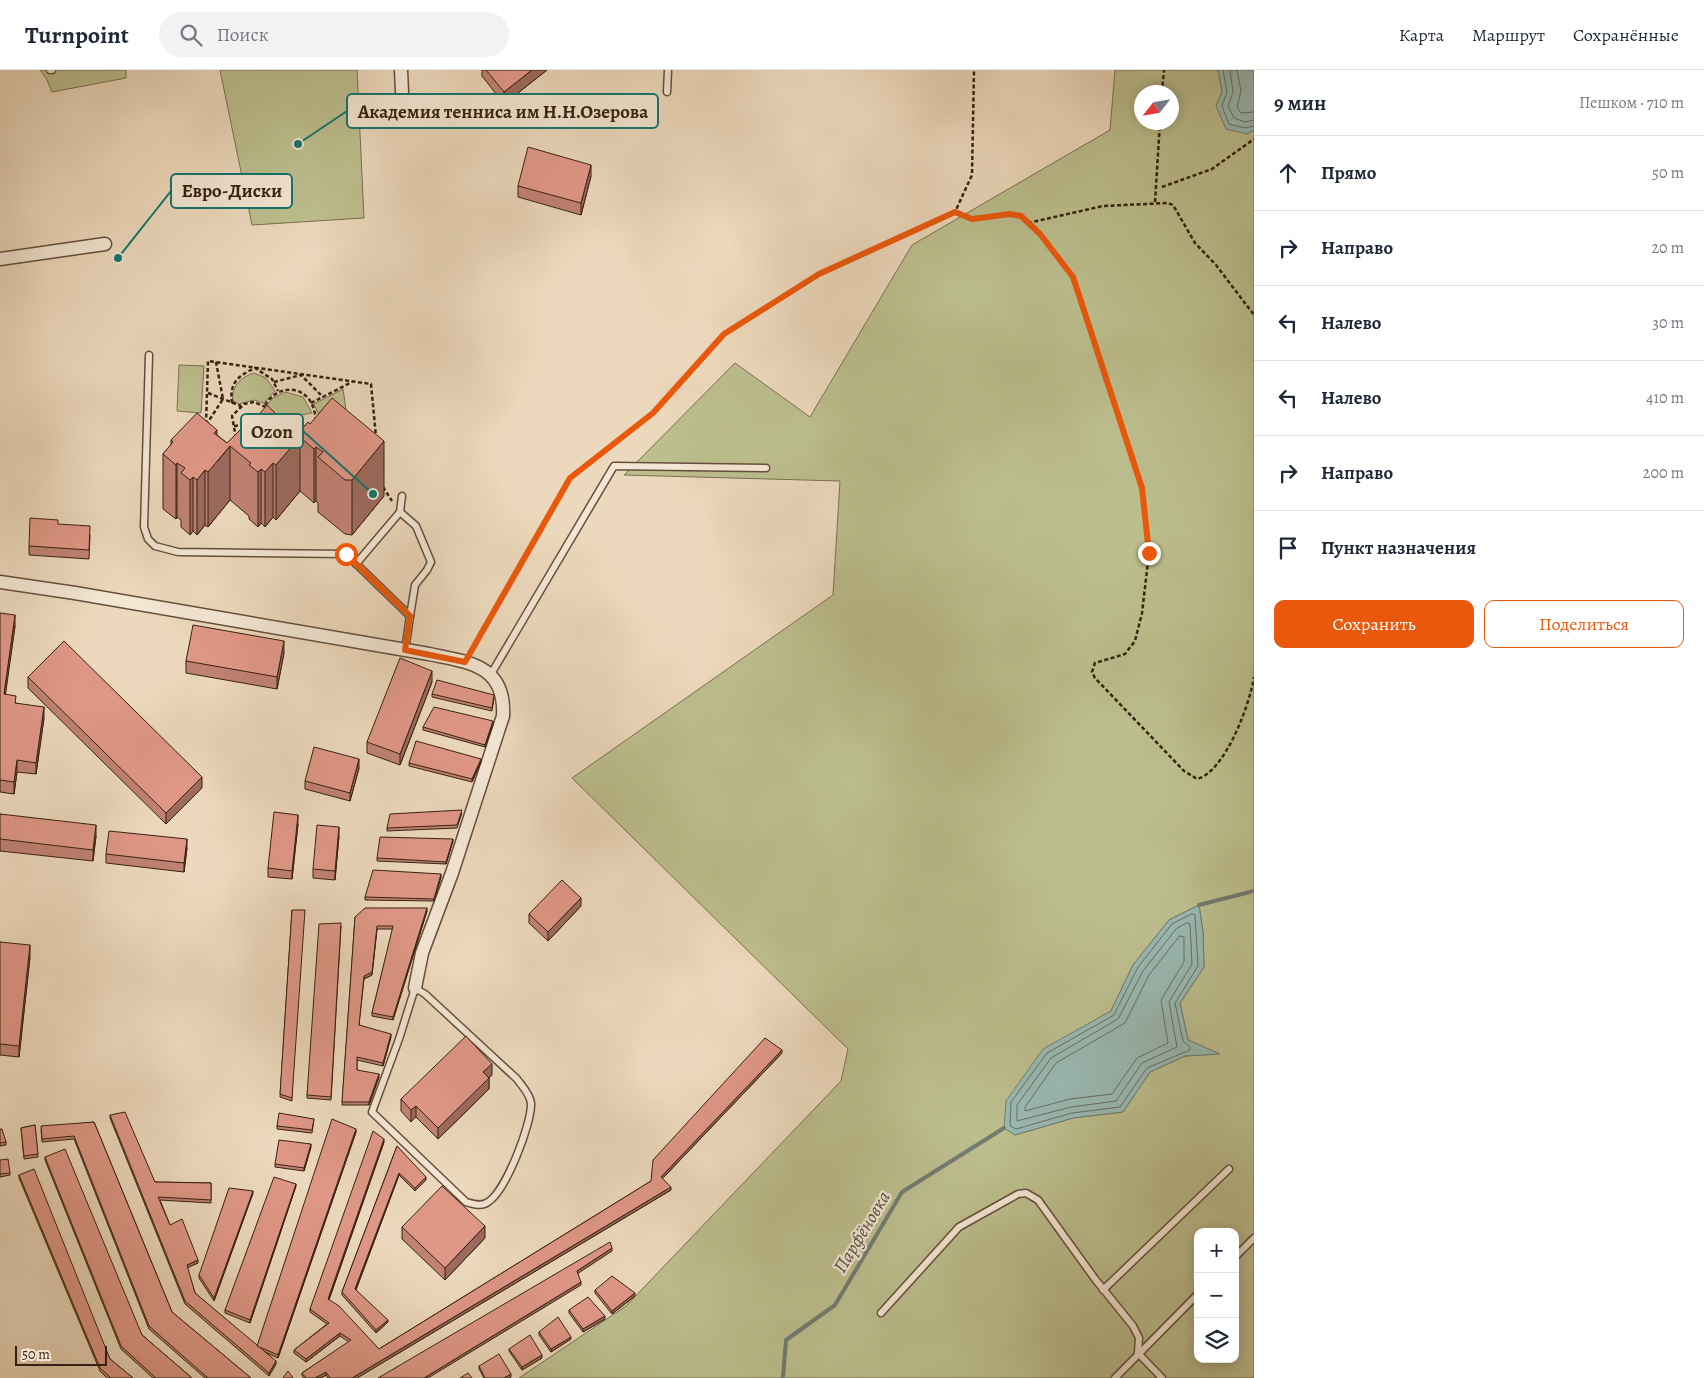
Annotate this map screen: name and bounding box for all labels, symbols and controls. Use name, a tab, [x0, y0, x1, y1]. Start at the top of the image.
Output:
search box	[159, 12, 509, 57]
text: Turnpoint	[25, 19, 129, 51]
icon: search	[177, 21, 205, 49]
text: Поиск	[217, 22, 269, 48]
text: Карта	[1399, 23, 1444, 47]
text: Маршрут	[1472, 23, 1545, 47]
text: Сохранённые	[1573, 23, 1679, 47]
north arrow	[1134, 85, 1179, 130]
text: 9 мин	[1274, 89, 1326, 117]
text: Пешком · 710 m	[1579, 92, 1684, 114]
callout: Академия тенниса им Н.Н.Озерова	[347, 94, 658, 128]
text: Академия тенниса им Н.Н.Озерова	[357, 99, 649, 125]
icon: ahead	[1274, 159, 1302, 187]
text: Прямо	[1321, 160, 1376, 186]
text: 50 m	[1652, 162, 1684, 184]
callout: Евро-Диски	[171, 174, 292, 208]
text: Евро-Диски	[182, 178, 282, 204]
icon: right	[1274, 234, 1302, 262]
text: Направо	[1321, 235, 1393, 261]
text: 20 m	[1651, 237, 1684, 259]
icon: left	[1274, 309, 1302, 337]
text: Налево	[1321, 310, 1381, 336]
text: 30 m	[1652, 312, 1684, 334]
icon: left	[1274, 384, 1302, 412]
text: Налево	[1321, 385, 1381, 411]
text: 410 m	[1646, 387, 1684, 409]
callout: Ozon	[241, 414, 303, 448]
text: Ozon	[251, 419, 293, 445]
icon: right	[1274, 459, 1302, 487]
text: Направо	[1321, 460, 1393, 486]
text: 200 m	[1643, 462, 1684, 484]
icon: arrive	[1274, 534, 1302, 562]
text: Пункт назначения	[1321, 535, 1476, 561]
route end	[1138, 542, 1161, 565]
route start	[335, 543, 358, 566]
button: Сохранить	[1274, 600, 1474, 648]
button: Поделиться	[1484, 600, 1684, 648]
water label: Парфёновка	[827, 1186, 897, 1278]
map controls	[1194, 1228, 1239, 1363]
button: +	[1194, 1228, 1239, 1273]
button: −	[1194, 1273, 1239, 1318]
button: layers	[1194, 1318, 1239, 1363]
scale bar	[15, 1343, 108, 1366]
text: 50 m	[22, 1345, 50, 1364]

